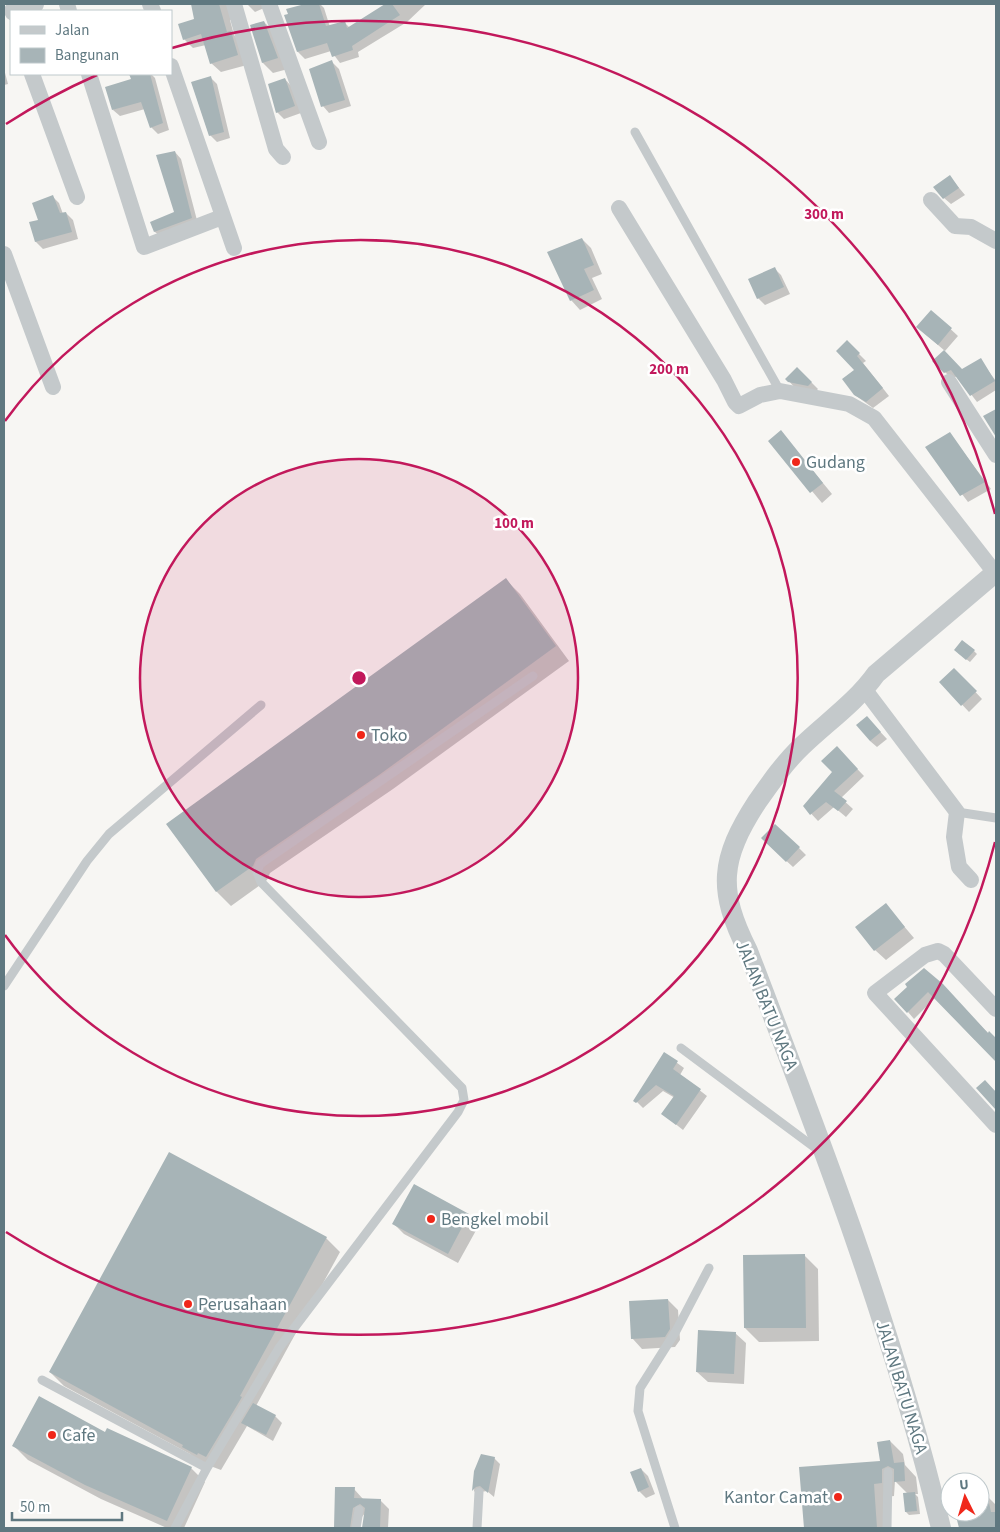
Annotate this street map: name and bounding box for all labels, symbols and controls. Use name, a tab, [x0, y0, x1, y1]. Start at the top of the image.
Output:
legend	[10, 10, 172, 75]
text: Jalan	[55, 20, 89, 41]
text: Bangunan	[55, 45, 119, 66]
text: 300 m	[804, 204, 844, 225]
text: 200 m	[649, 359, 689, 380]
place label: Gudang	[806, 450, 865, 475]
marker: Gudang	[790, 456, 802, 468]
text: 100 m	[494, 513, 534, 534]
centre of rings	[350, 669, 368, 687]
place label: Toko	[371, 723, 408, 748]
marker: Toko	[355, 729, 367, 741]
street label: JALAN BATU NAGA	[729, 936, 804, 1074]
place label: Bengkel mobil	[441, 1207, 549, 1232]
marker: Bengkel mobil	[425, 1213, 437, 1225]
place label: Perusahaan	[198, 1292, 287, 1317]
marker: Perusahaan	[182, 1298, 194, 1310]
street label: JALAN BATU NAGA	[869, 1317, 934, 1457]
place label: Cafe	[62, 1423, 95, 1448]
marker: Cafe	[46, 1429, 58, 1441]
north arrow	[940, 1472, 990, 1522]
text: U	[958, 1475, 969, 1495]
place label: Kantor Camat	[724, 1485, 828, 1510]
scale bar	[12, 1490, 122, 1522]
marker: Kantor Camat	[832, 1491, 844, 1503]
text: 50 m	[20, 1497, 50, 1518]

